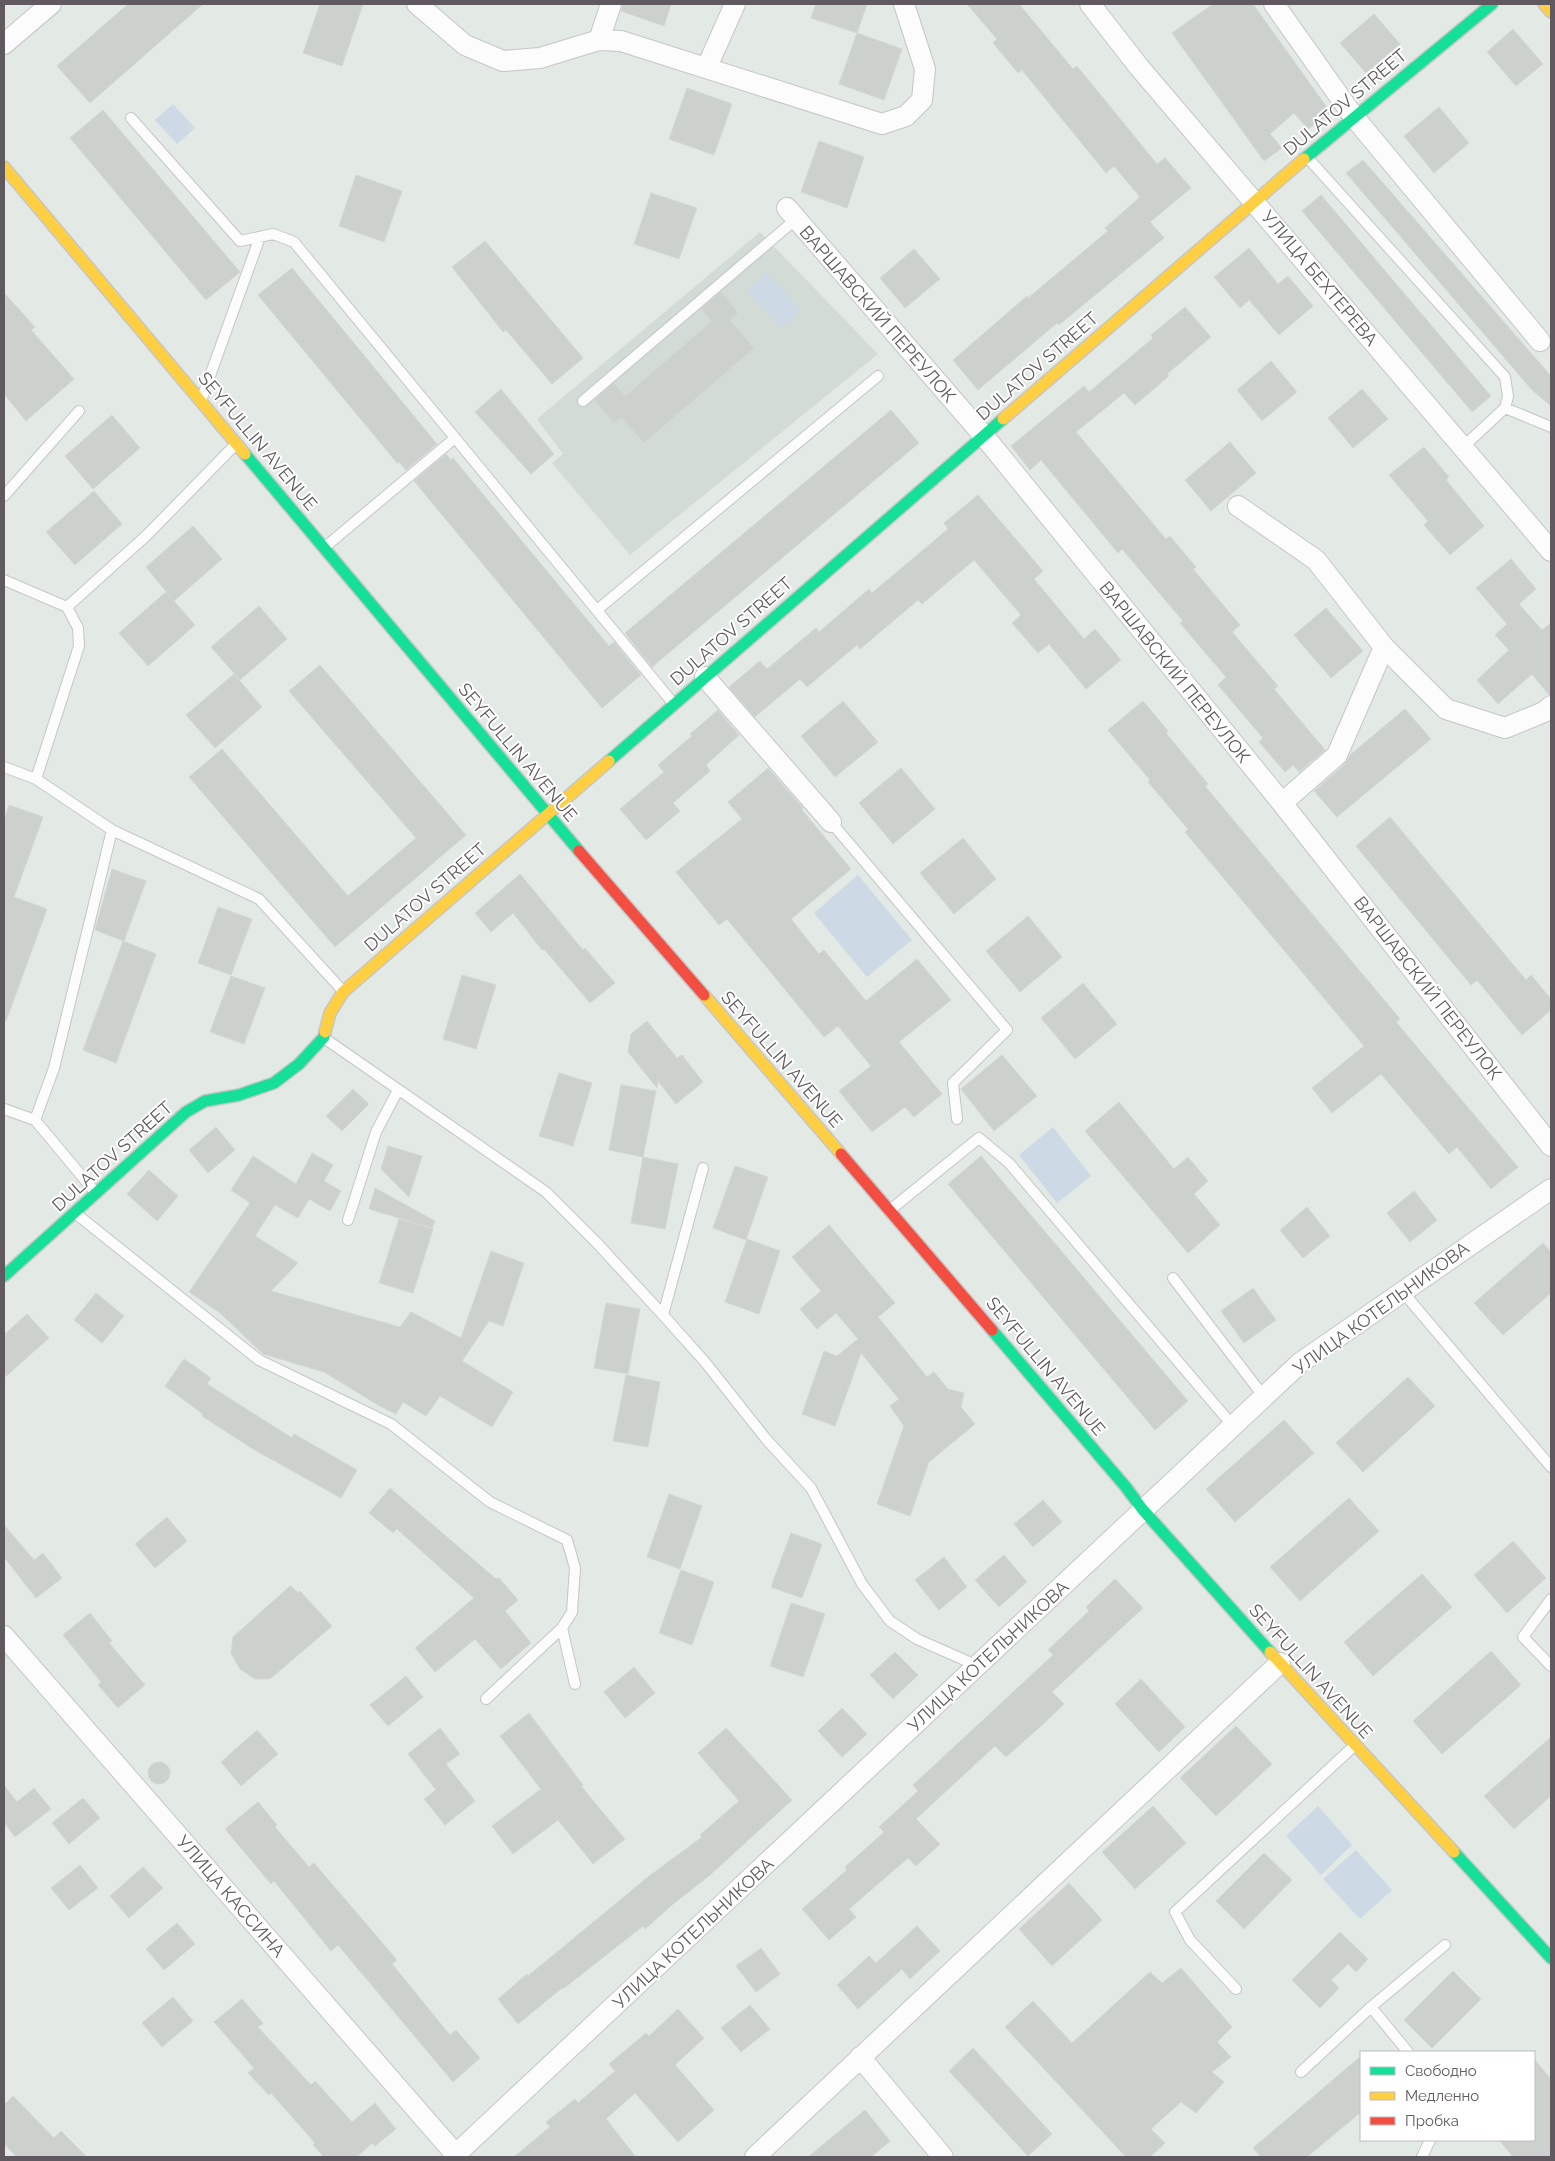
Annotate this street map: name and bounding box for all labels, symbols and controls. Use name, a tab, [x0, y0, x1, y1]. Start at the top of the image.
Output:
street label: DULATOV STREET	[1279, 44, 1411, 160]
street label: УЛИЦА БЕХТЕРЕВА	[1258, 206, 1382, 350]
street label: ВАРШАВСКИЙ ПЕРЕУЛОК	[796, 221, 960, 407]
street label: DULATOV STREET	[972, 307, 1102, 425]
street label: SEYFULLIN AVENUE	[194, 368, 322, 514]
street label: DULATOV STREET	[666, 572, 796, 690]
street label: ВАРШАВСКИЙ ПЕРЕУЛОК	[1095, 577, 1255, 767]
street label: SEYFULLIN AVENUE	[454, 679, 582, 825]
street label: DULATOV STREET	[360, 838, 490, 956]
street label: ВАРШАВСКИЙ ПЕРЕУЛОК	[1350, 892, 1506, 1084]
street label: SEYFULLIN AVENUE	[717, 986, 847, 1132]
street label: DULATOV STREET	[48, 1097, 176, 1215]
street label: УЛИЦА КОТЕЛЬНИКОВА	[1289, 1237, 1473, 1379]
street label: SEYFULLIN AVENUE	[982, 1293, 1110, 1439]
street label: УЛИЦА КОТЕЛЬНИКОВА	[903, 1576, 1073, 1736]
street label: SEYFULLIN AVENUE	[1245, 1599, 1377, 1743]
street label: УЛИЦА КАССИНА	[173, 1831, 289, 1961]
street label: УЛИЦА КОТЕЛЬНИКОВА	[608, 1853, 778, 2013]
legend	[1360, 2051, 1535, 2141]
text: Свободно	[1405, 2062, 1477, 2080]
text: Медленно	[1405, 2087, 1479, 2105]
text: Пробка	[1405, 2112, 1459, 2130]

